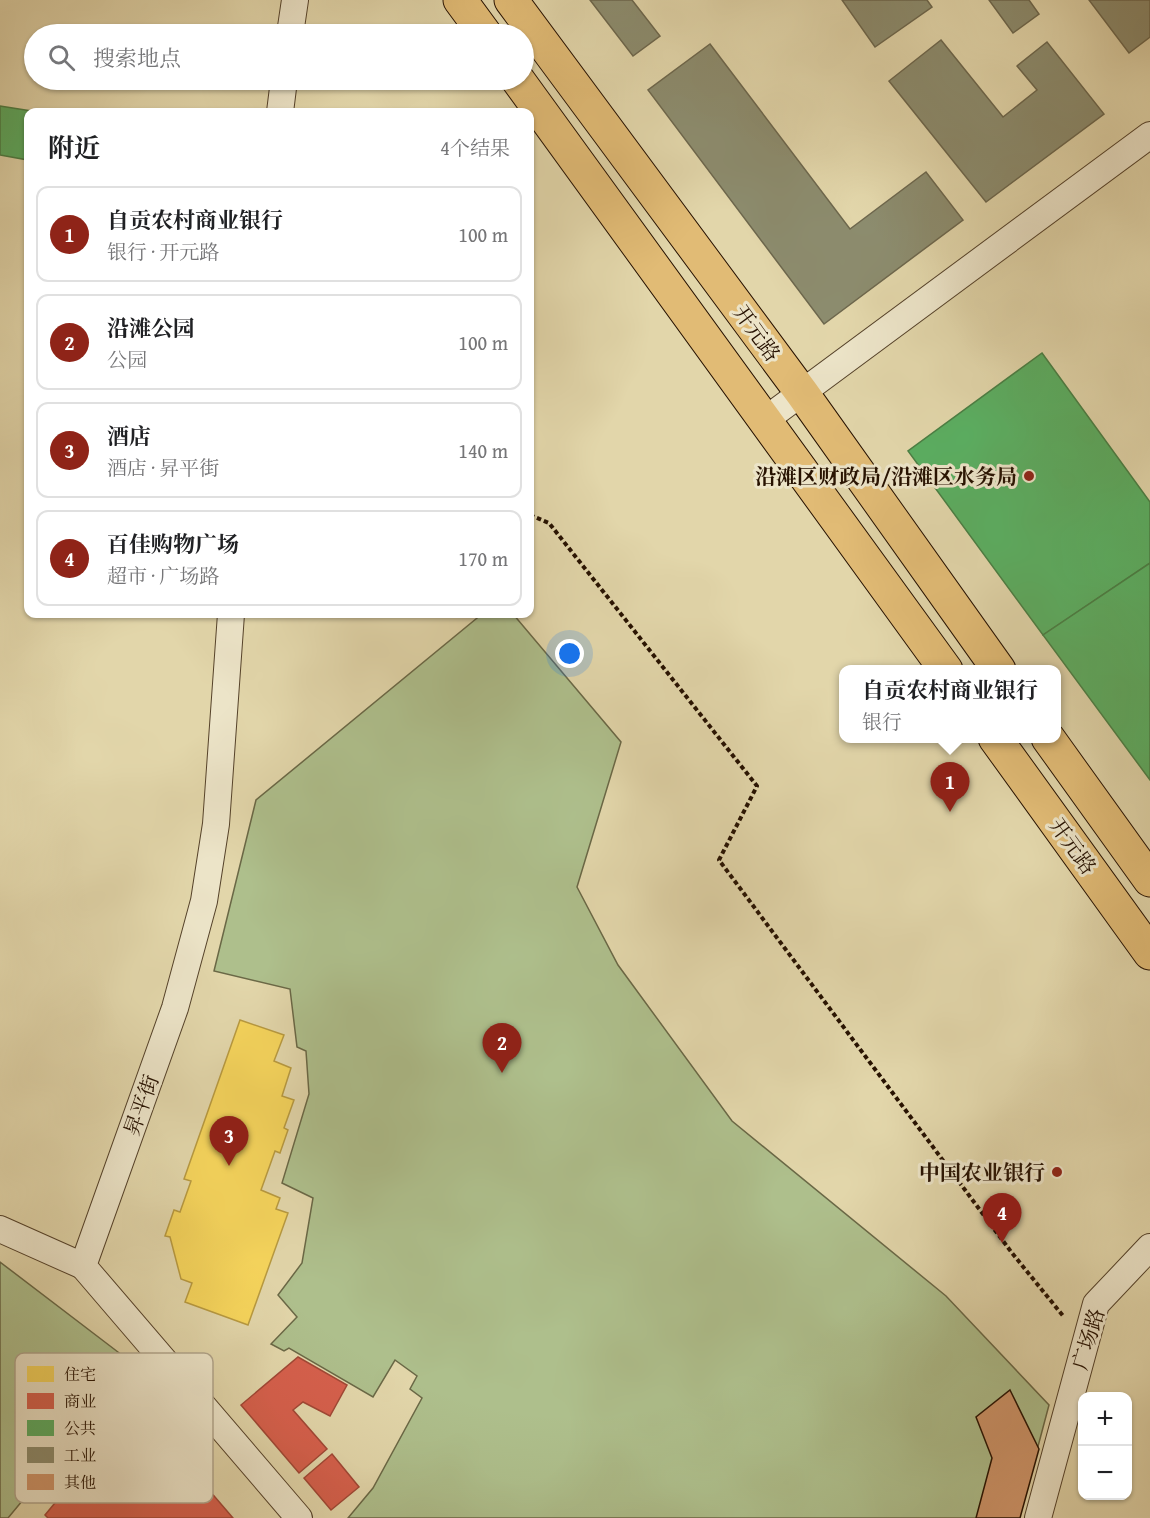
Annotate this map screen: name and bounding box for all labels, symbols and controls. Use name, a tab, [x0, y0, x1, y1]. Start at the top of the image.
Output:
search box	[24, 24, 534, 90]
icon: search	[45, 41, 78, 74]
text: 搜索地点	[93, 42, 181, 74]
text: 附近	[48, 128, 100, 167]
text: 4个结果	[440, 133, 510, 162]
text: 自贡农村商业银行	[107, 204, 283, 236]
text: 1	[64, 220, 75, 249]
text: 100 m	[458, 220, 508, 249]
text: 银行 · 开元路	[107, 237, 219, 266]
street label: 开元路	[726, 298, 788, 368]
text: 沿滩公园	[107, 312, 195, 344]
text: 2	[64, 328, 75, 357]
text: 100 m	[458, 328, 508, 357]
text: 公园	[107, 345, 147, 374]
text: 酒店	[107, 420, 151, 452]
text: 3	[64, 436, 75, 465]
text: 140 m	[458, 436, 508, 465]
text: 酒店 · 昇平街	[107, 453, 219, 482]
place label: 沿滩区财政局/沿滩区水务局	[755, 461, 1017, 492]
marker: 沿滩区财政局/沿滩区水务局	[1022, 469, 1036, 483]
text: 百佳购物广场	[107, 528, 239, 560]
text: 4	[64, 544, 75, 573]
text: 170 m	[458, 544, 508, 573]
text: 超市 · 广场路	[107, 561, 219, 590]
your location	[555, 639, 584, 668]
popup	[839, 665, 1061, 743]
text: 自贡农村商业银行	[862, 674, 1038, 706]
text: 银行	[862, 707, 902, 736]
pin: 1	[930, 762, 970, 812]
street label: 开元路	[1042, 811, 1104, 881]
pin: 2	[482, 1024, 522, 1073]
street label: 昇平街	[116, 1070, 166, 1140]
pin: 3	[210, 1116, 248, 1166]
place label: 中国农业银行	[919, 1157, 1045, 1188]
marker: 中国农业银行	[1050, 1165, 1064, 1179]
pin: 4	[982, 1194, 1022, 1243]
street label: 广场路	[1064, 1304, 1112, 1374]
legend	[15, 1353, 213, 1503]
text: 住宅	[64, 1362, 96, 1386]
text: 商业	[64, 1389, 96, 1413]
map controls	[1078, 1392, 1132, 1500]
button: +	[1078, 1392, 1132, 1446]
text: 公共	[64, 1416, 96, 1440]
text: 工业	[64, 1443, 96, 1467]
button: −	[1078, 1446, 1132, 1500]
text: 其他	[64, 1470, 96, 1494]

